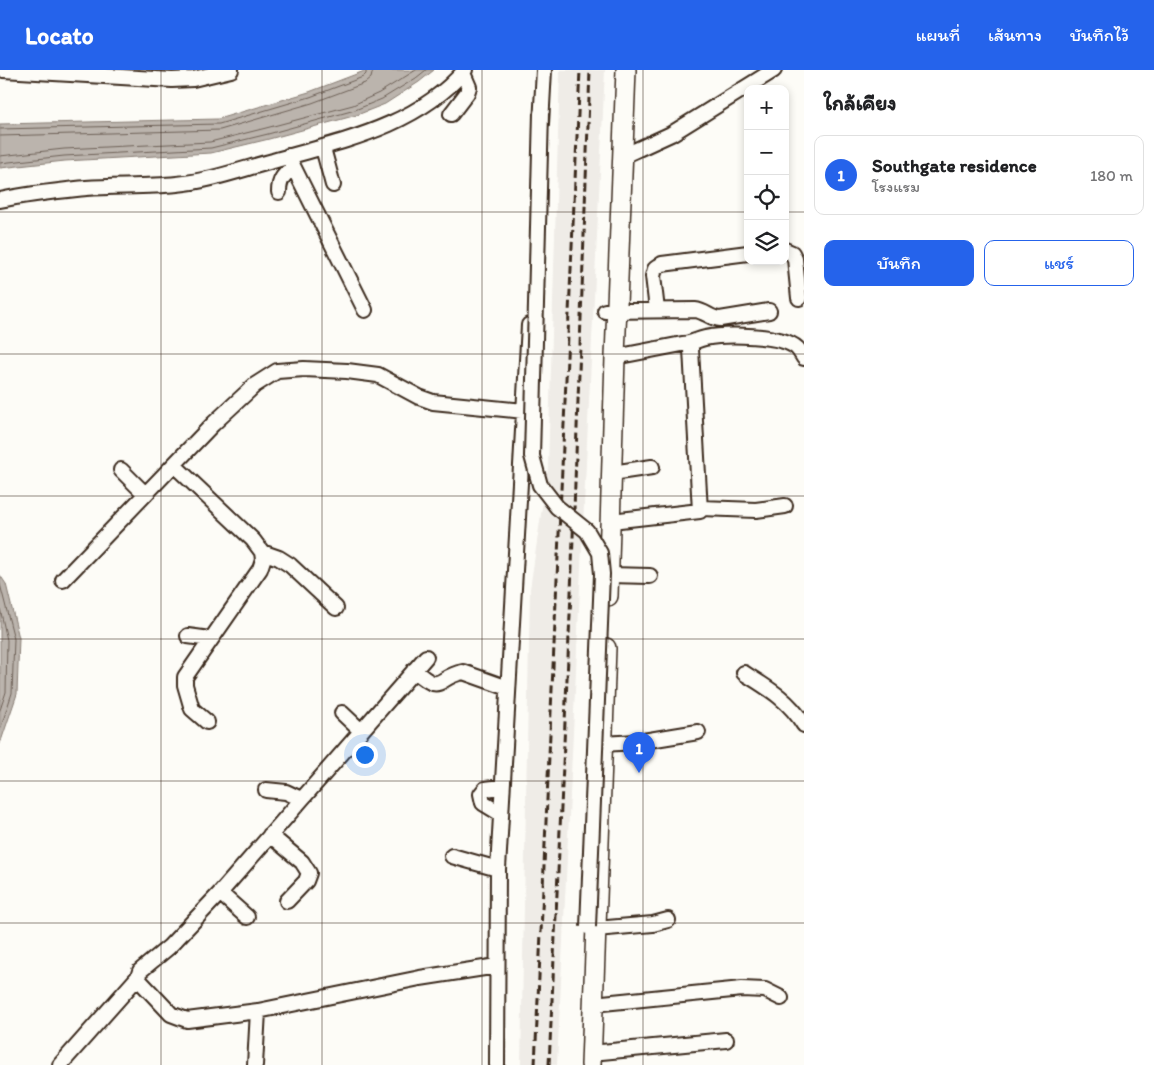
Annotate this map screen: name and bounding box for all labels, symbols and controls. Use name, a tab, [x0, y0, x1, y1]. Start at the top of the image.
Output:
text: Locato	[25, 21, 94, 50]
text: แผนที่	[916, 24, 960, 46]
text: เส้นทาง	[988, 24, 1042, 46]
text: บันทึกไว้	[1070, 24, 1129, 46]
map controls	[744, 85, 789, 265]
button: +	[744, 85, 789, 130]
text: ใกล้เคียง	[824, 90, 896, 115]
button: −	[744, 130, 789, 175]
text: Southgate residence	[872, 154, 1037, 177]
text: 1	[837, 166, 845, 185]
text: 180 m	[1090, 166, 1133, 185]
button: locate	[744, 175, 789, 220]
text: โรงแรม	[872, 177, 920, 196]
button: layers	[744, 220, 789, 265]
button: บันทึก	[824, 240, 974, 286]
button: แชร์	[984, 240, 1134, 286]
pin: 1	[623, 732, 655, 773]
your location	[352, 742, 378, 768]

